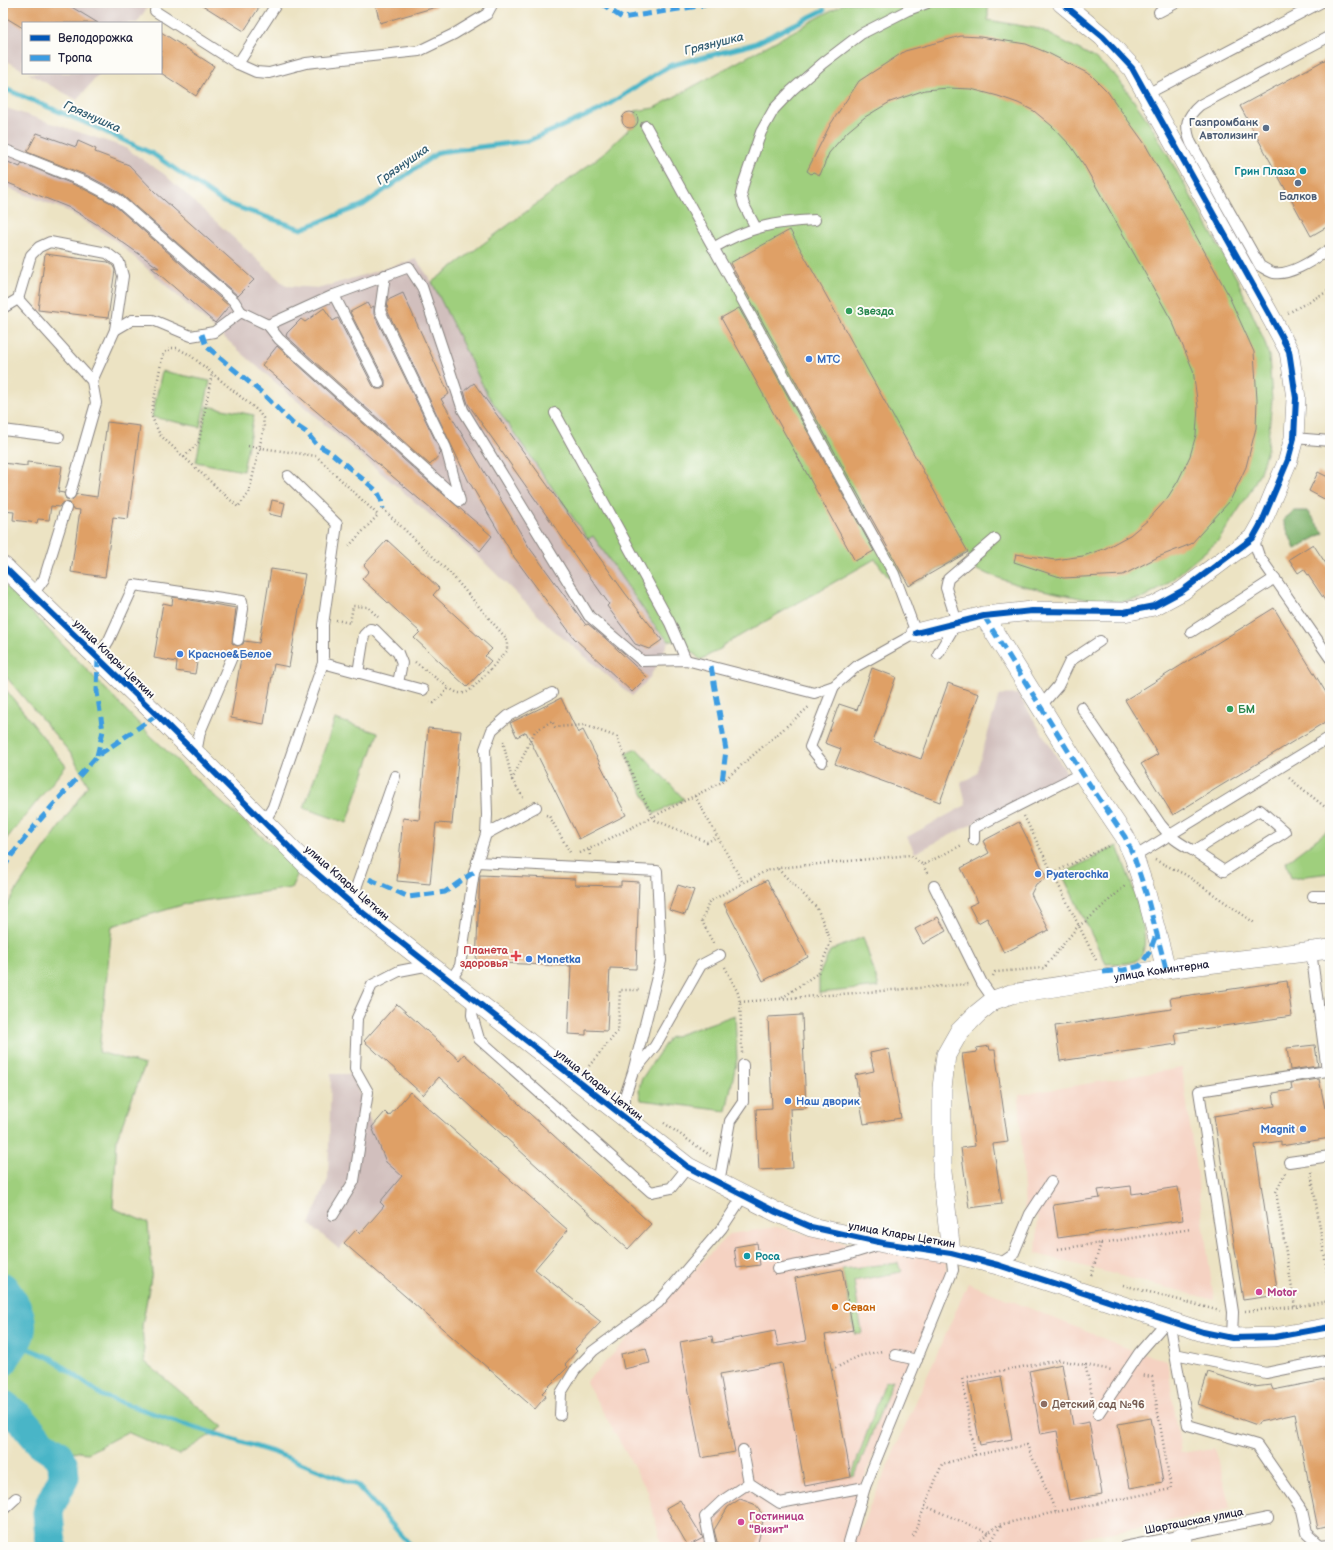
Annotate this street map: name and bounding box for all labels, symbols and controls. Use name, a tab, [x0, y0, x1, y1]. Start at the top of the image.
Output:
legend	[22, 22, 162, 74]
water label: Грязнушка	[683, 29, 745, 59]
text: Велодорожка	[58, 31, 133, 46]
text: Тропа	[58, 51, 92, 66]
water label: Грязнушка	[61, 98, 123, 136]
place label: Газпромбанк Автолизинг	[1189, 116, 1259, 142]
marker: Газпромбанк Автолизинг	[1261, 123, 1271, 133]
water label: Грязнушка	[374, 141, 432, 189]
place label: Грин Плаза	[1234, 165, 1296, 178]
marker: Грин Плаза	[1298, 166, 1308, 176]
marker: Балков	[1293, 178, 1303, 188]
place label: Балков	[1279, 190, 1317, 203]
place label: Звезда	[857, 305, 894, 318]
marker: Звезда	[844, 306, 854, 316]
place label: МТС	[817, 353, 840, 366]
marker: МТС	[804, 354, 814, 364]
street label: улица Клары Цеткин	[71, 617, 157, 701]
place label: Красное&Белое	[188, 648, 272, 661]
marker: Красное&Белое	[175, 649, 185, 659]
place label: БМ	[1238, 703, 1255, 716]
marker: БМ	[1225, 704, 1235, 714]
street label: улица Клары Цеткин	[302, 843, 392, 923]
place label: Pyaterochka	[1046, 868, 1109, 881]
marker: Pyaterochka	[1033, 869, 1043, 879]
place label: Планета здоровья	[460, 944, 509, 970]
marker: Планета здоровья	[511, 951, 521, 961]
place label: Monetka	[537, 953, 581, 966]
marker: Monetka	[524, 954, 534, 964]
street label: улица Коминтерна	[1113, 957, 1210, 984]
street label: улица Клары Цеткин	[552, 1047, 646, 1123]
place label: Наш дворик	[796, 1095, 860, 1108]
marker: Наш дворик	[783, 1096, 793, 1106]
place label: Magnit	[1260, 1123, 1295, 1136]
marker: Magnit	[1298, 1124, 1308, 1134]
street label: улица Клары Цеткин	[848, 1219, 956, 1251]
place label: Роса	[755, 1250, 781, 1263]
marker: Роса	[742, 1251, 752, 1261]
place label: Motor	[1267, 1286, 1298, 1299]
marker: Motor	[1254, 1287, 1264, 1297]
place label: Севан	[843, 1301, 875, 1314]
marker: Севан	[830, 1302, 840, 1312]
place label: Детский сад №96	[1052, 1398, 1145, 1411]
marker: Детский сад №96	[1039, 1399, 1049, 1409]
street label: Шарташская улица	[1144, 1505, 1245, 1537]
place label: Гостиница "Визит"	[749, 1510, 804, 1536]
marker: Гостиница "Визит"	[736, 1517, 746, 1527]

